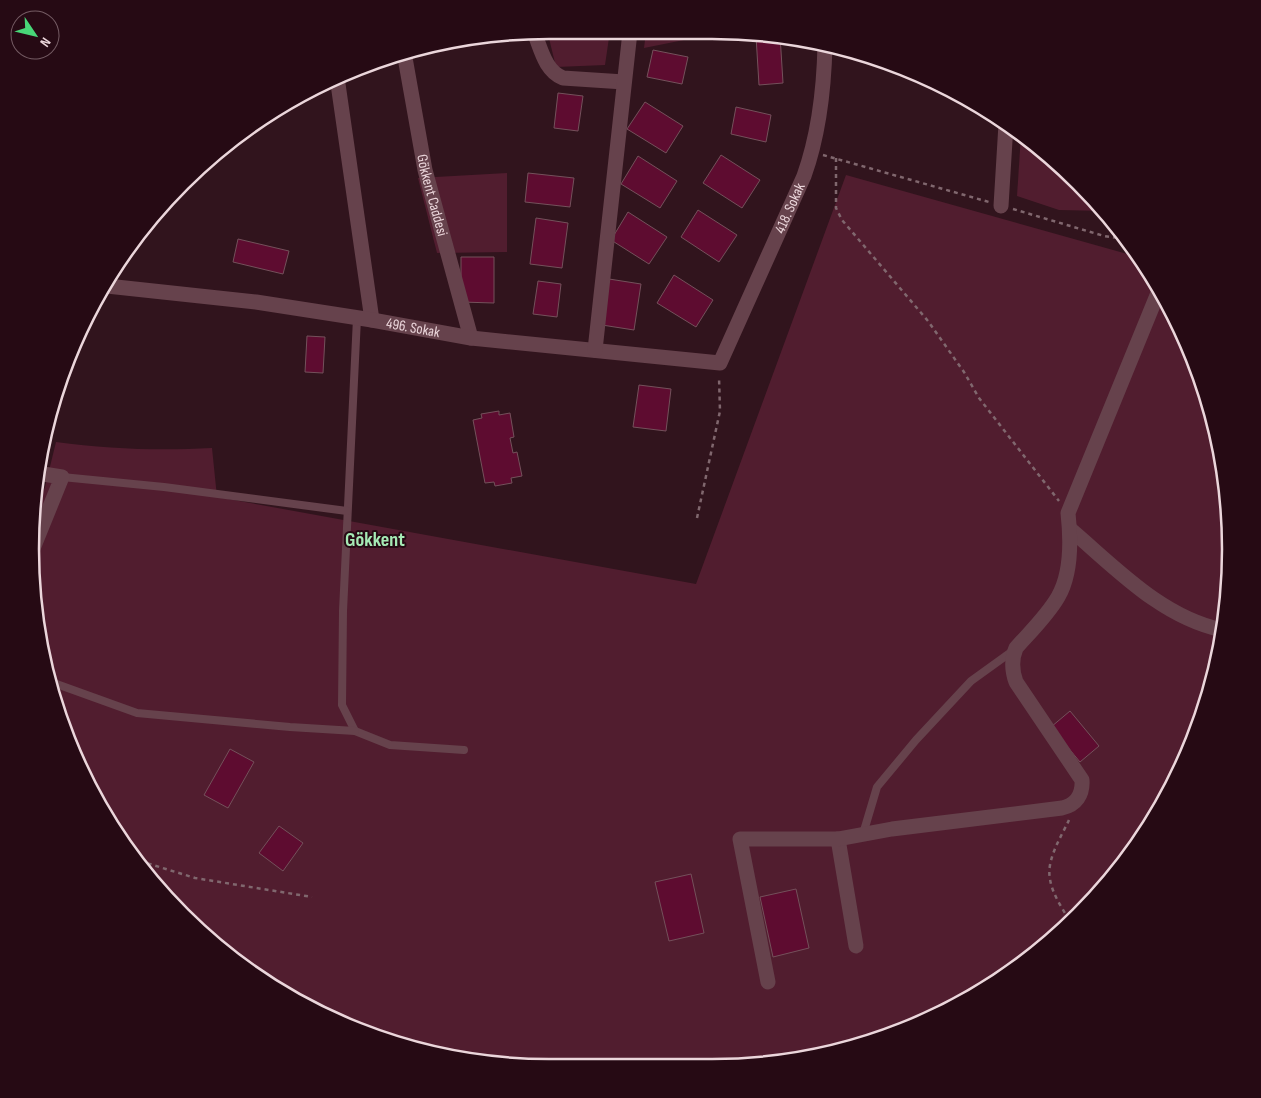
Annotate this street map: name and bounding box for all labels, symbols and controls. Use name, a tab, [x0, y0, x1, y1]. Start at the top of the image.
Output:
north arrow	[10, 10, 60, 60]
text: N	[36, 34, 54, 50]
street label: Gökkent Caddesi	[413, 153, 452, 238]
street label: 418. Sokak	[770, 180, 809, 236]
street label: 496. Sokak	[385, 313, 442, 342]
district label: Gökkent	[345, 528, 405, 552]

